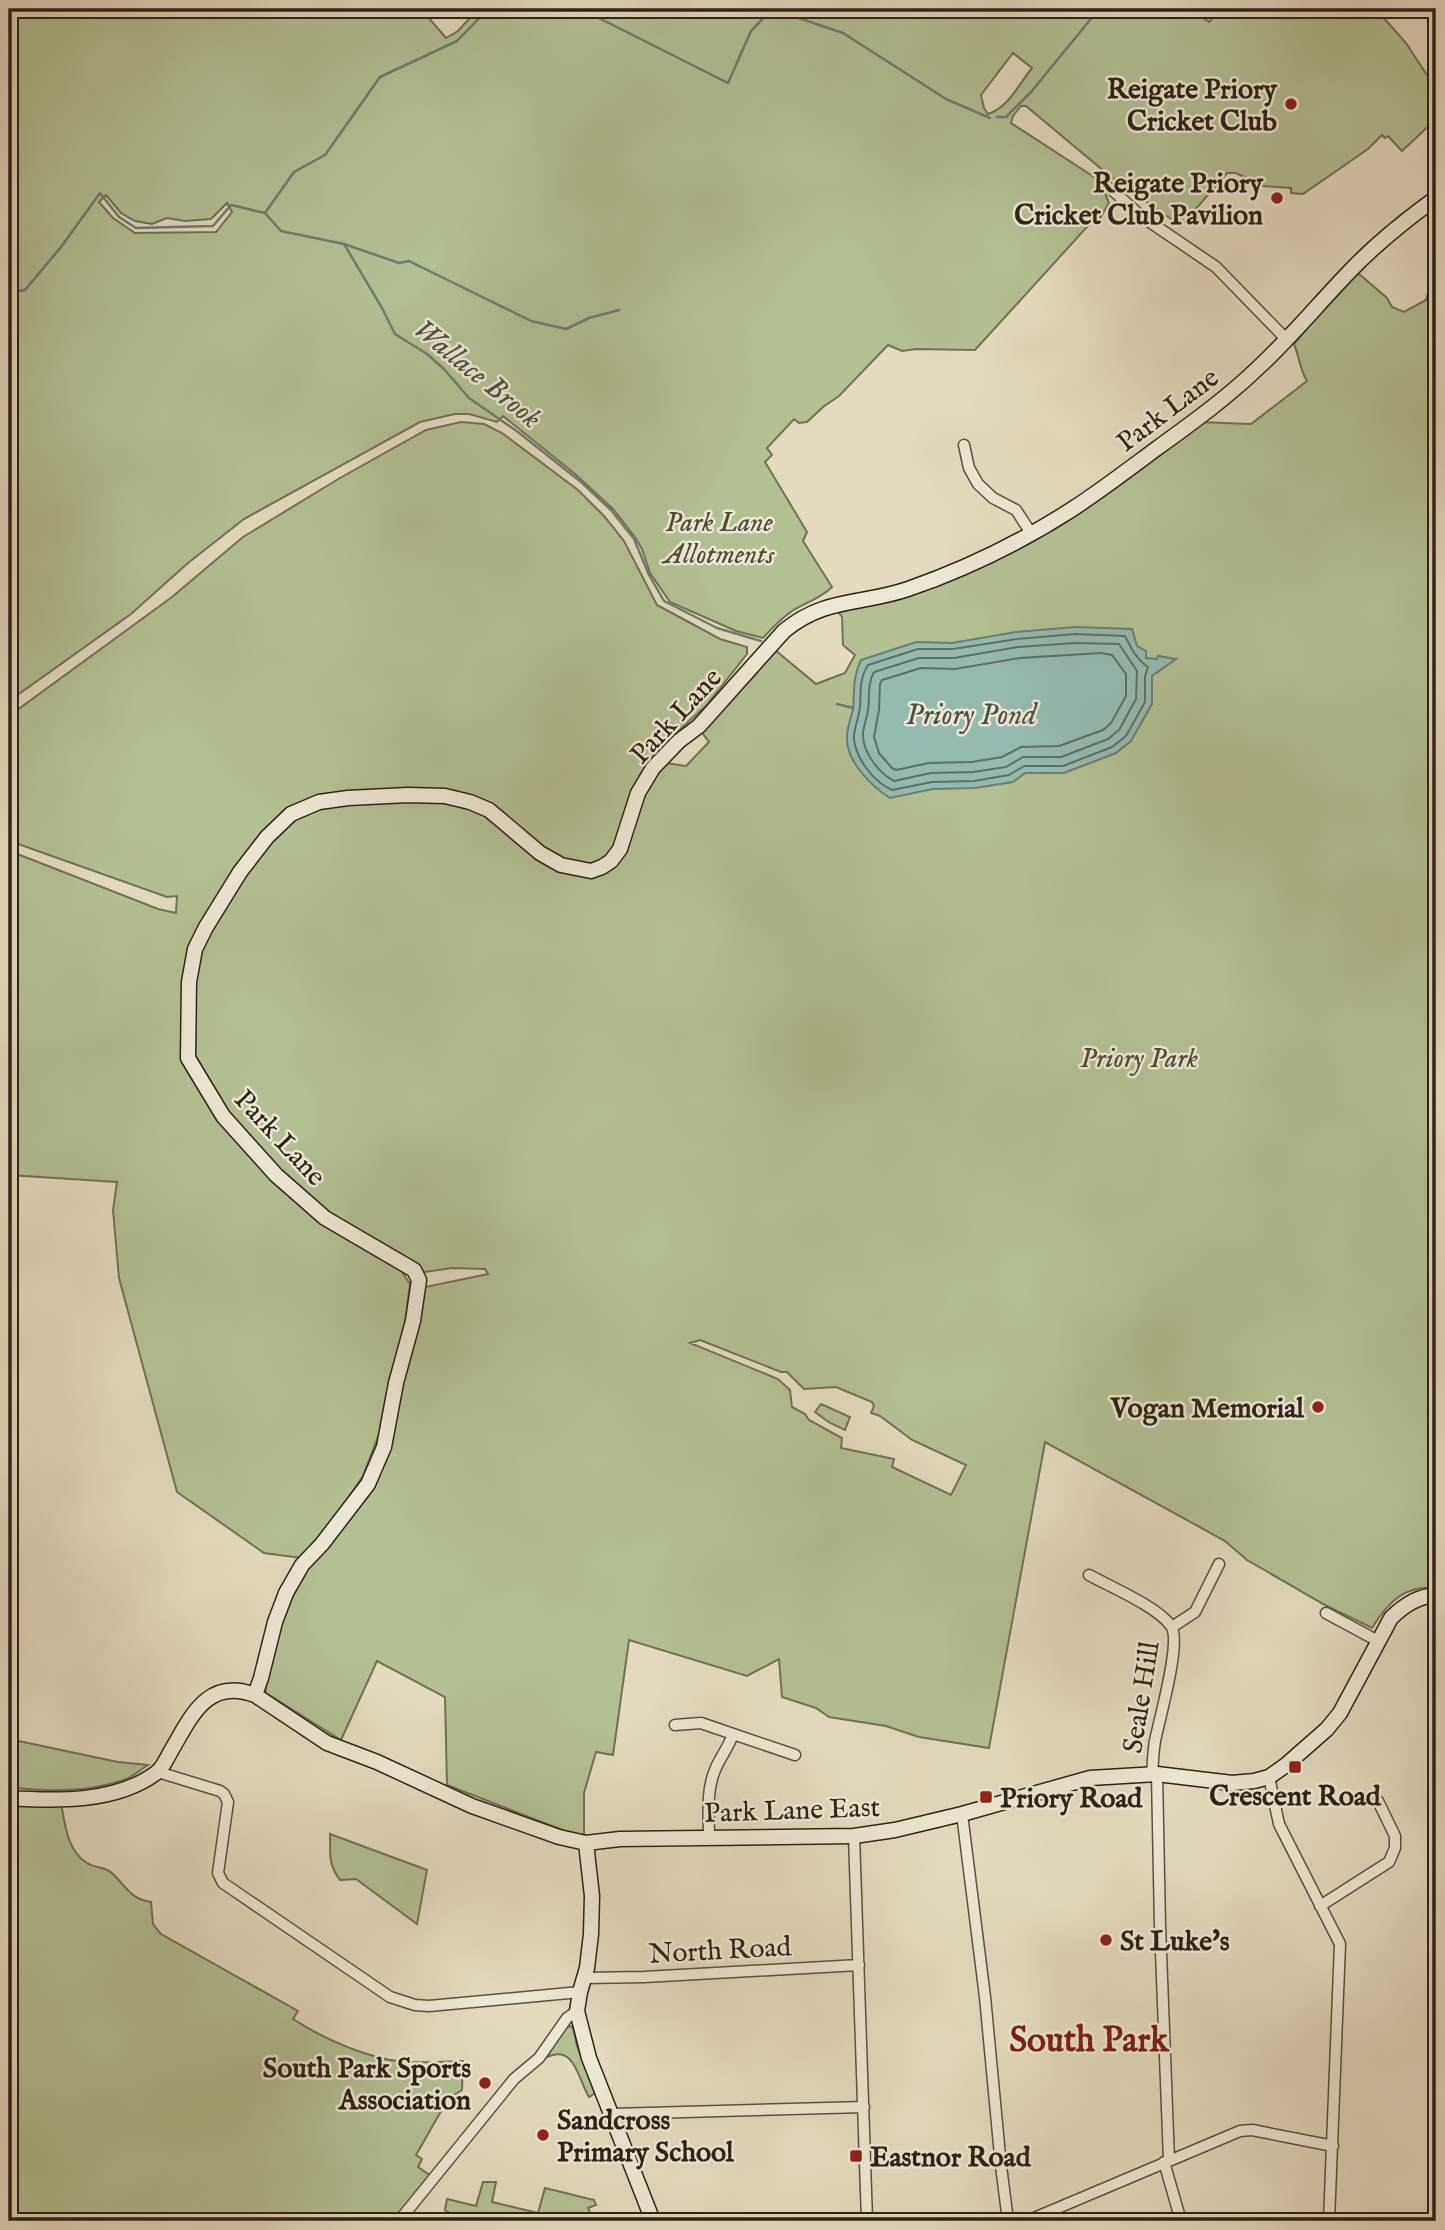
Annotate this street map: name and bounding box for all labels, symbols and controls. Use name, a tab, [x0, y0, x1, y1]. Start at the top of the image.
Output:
place label: Reigate Priory Cricket Club	[1107, 73, 1278, 140]
marker: Reigate Priory Cricket Club	[1283, 96, 1299, 112]
place label: Reigate Priory Cricket Club Pavilion	[1014, 167, 1264, 234]
marker: Reigate Priory Cricket Club Pavilion	[1269, 190, 1285, 206]
water label: Wallace Brook	[405, 311, 549, 438]
street label: Park Lane	[1110, 361, 1227, 461]
park label: Park Lane Allotments	[661, 506, 775, 573]
street label: Park Lane	[623, 661, 730, 772]
water label: Priory Pond	[906, 697, 1038, 735]
park label: Priory Park	[1080, 1042, 1198, 1077]
street label: Park Lane	[226, 1083, 333, 1194]
place label: Vogan Memorial	[1110, 1392, 1305, 1427]
marker: Vogan Memorial	[1310, 1399, 1326, 1415]
street label: Seale Hill	[1116, 1639, 1169, 1756]
marker: Crescent Road	[1287, 1759, 1303, 1775]
place label: Crescent Road	[1209, 1780, 1382, 1815]
place label: Priory Road	[1000, 1782, 1143, 1817]
marker: Priory Road	[978, 1789, 994, 1805]
street label: Park Lane East	[703, 1791, 881, 1832]
place label: St Luke's	[1120, 1925, 1230, 1960]
street label: North Road	[648, 1930, 792, 1973]
marker: St Luke's	[1098, 1932, 1114, 1948]
district label: South Park	[1009, 2019, 1170, 2064]
place label: South Park Sports Association	[263, 2052, 471, 2119]
marker: South Park Sports Association	[477, 2075, 493, 2091]
place label: Sandcross Primary School	[557, 2104, 735, 2171]
marker: Sandcross Primary School	[535, 2127, 551, 2143]
place label: Eastnor Road	[870, 2141, 1032, 2176]
marker: Eastnor Road	[848, 2148, 864, 2164]

